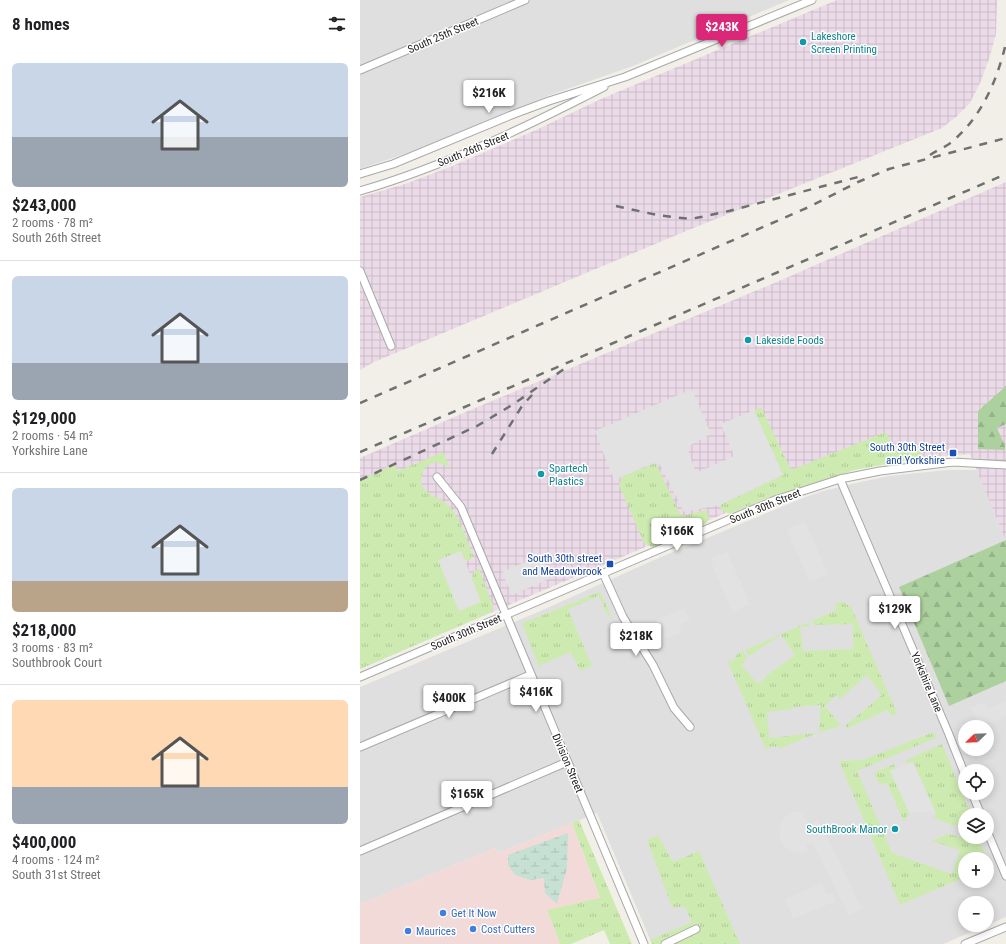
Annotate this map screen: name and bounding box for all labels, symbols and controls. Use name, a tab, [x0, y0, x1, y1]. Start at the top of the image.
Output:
icon: filters	[326, 13, 348, 35]
text: 8 homes	[12, 14, 70, 34]
pin: $243K	[694, 14, 750, 48]
street label: South 25th Street	[406, 15, 480, 56]
text: $243K	[705, 19, 739, 34]
place label: Lakeshore Screen Printing	[811, 30, 877, 56]
marker: Lakeshore Screen Printing	[798, 37, 808, 47]
pin: $216K	[461, 80, 517, 114]
text: $216K	[472, 85, 506, 100]
icon: home	[144, 89, 216, 161]
street label: South 26th Street	[436, 129, 511, 170]
text: $243,000	[12, 195, 76, 215]
text: 2 rooms · 78 m²	[12, 215, 93, 230]
text: South 26th Street	[12, 230, 101, 245]
icon: home	[144, 302, 216, 374]
place label: Lakeside Foods	[756, 334, 824, 347]
marker: Lakeside Foods	[743, 335, 753, 345]
text: $129,000	[12, 408, 76, 428]
text: 2 rooms · 54 m²	[12, 428, 93, 443]
place label: South 30th Street and Yorkshire	[870, 441, 945, 467]
text: Yorkshire Lane	[12, 443, 88, 458]
marker: South 30th Street and Yorkshire	[948, 448, 958, 458]
place label: Spartech Plastics	[549, 462, 588, 488]
marker: Spartech Plastics	[536, 469, 546, 479]
street label: South 30th Street	[728, 486, 803, 527]
icon: home	[144, 514, 216, 586]
pin: $166K	[649, 518, 705, 552]
text: $166K	[660, 523, 694, 538]
place label: South 30th street and Meadowbrook	[522, 552, 602, 578]
marker: South 30th street and Meadowbrook	[605, 559, 615, 569]
pin: $129K	[867, 596, 923, 630]
text: $129K	[878, 601, 912, 616]
street label: South 30th Street	[429, 612, 503, 653]
text: $218,000	[12, 620, 76, 640]
pin: $218K	[608, 623, 664, 657]
text: $218K	[619, 628, 653, 643]
text: 3 rooms · 83 m²	[12, 640, 93, 655]
street label: Yorkshire Lane	[908, 650, 945, 714]
text: Southbrook Court	[12, 655, 102, 670]
pin: $416K	[508, 679, 564, 713]
text: $416K	[519, 684, 553, 699]
pin: $400K	[421, 685, 477, 719]
text: $400K	[432, 690, 466, 705]
north arrow	[958, 720, 994, 756]
map controls	[958, 720, 994, 932]
icon: home	[144, 726, 216, 798]
street label: Division Street	[549, 732, 586, 795]
button: locate	[958, 764, 994, 800]
pin: $165K	[439, 781, 495, 815]
text: $165K	[450, 786, 484, 801]
button: layers	[958, 808, 994, 844]
place label: SouthBrook Manor	[806, 823, 888, 836]
marker: SouthBrook Manor	[890, 824, 900, 834]
text: $400,000	[12, 832, 76, 852]
text: 4 rooms · 124 m²	[12, 852, 99, 867]
button: +	[958, 852, 994, 888]
text: South 31st Street	[12, 867, 101, 882]
button: −	[958, 896, 994, 932]
place label: Get It Now	[451, 907, 496, 920]
marker: Get It Now	[438, 908, 448, 918]
place label: Cost Cutters	[481, 923, 535, 936]
marker: Cost Cutters	[468, 924, 478, 934]
place label: Maurices	[416, 925, 456, 938]
marker: Maurices	[403, 926, 413, 936]

